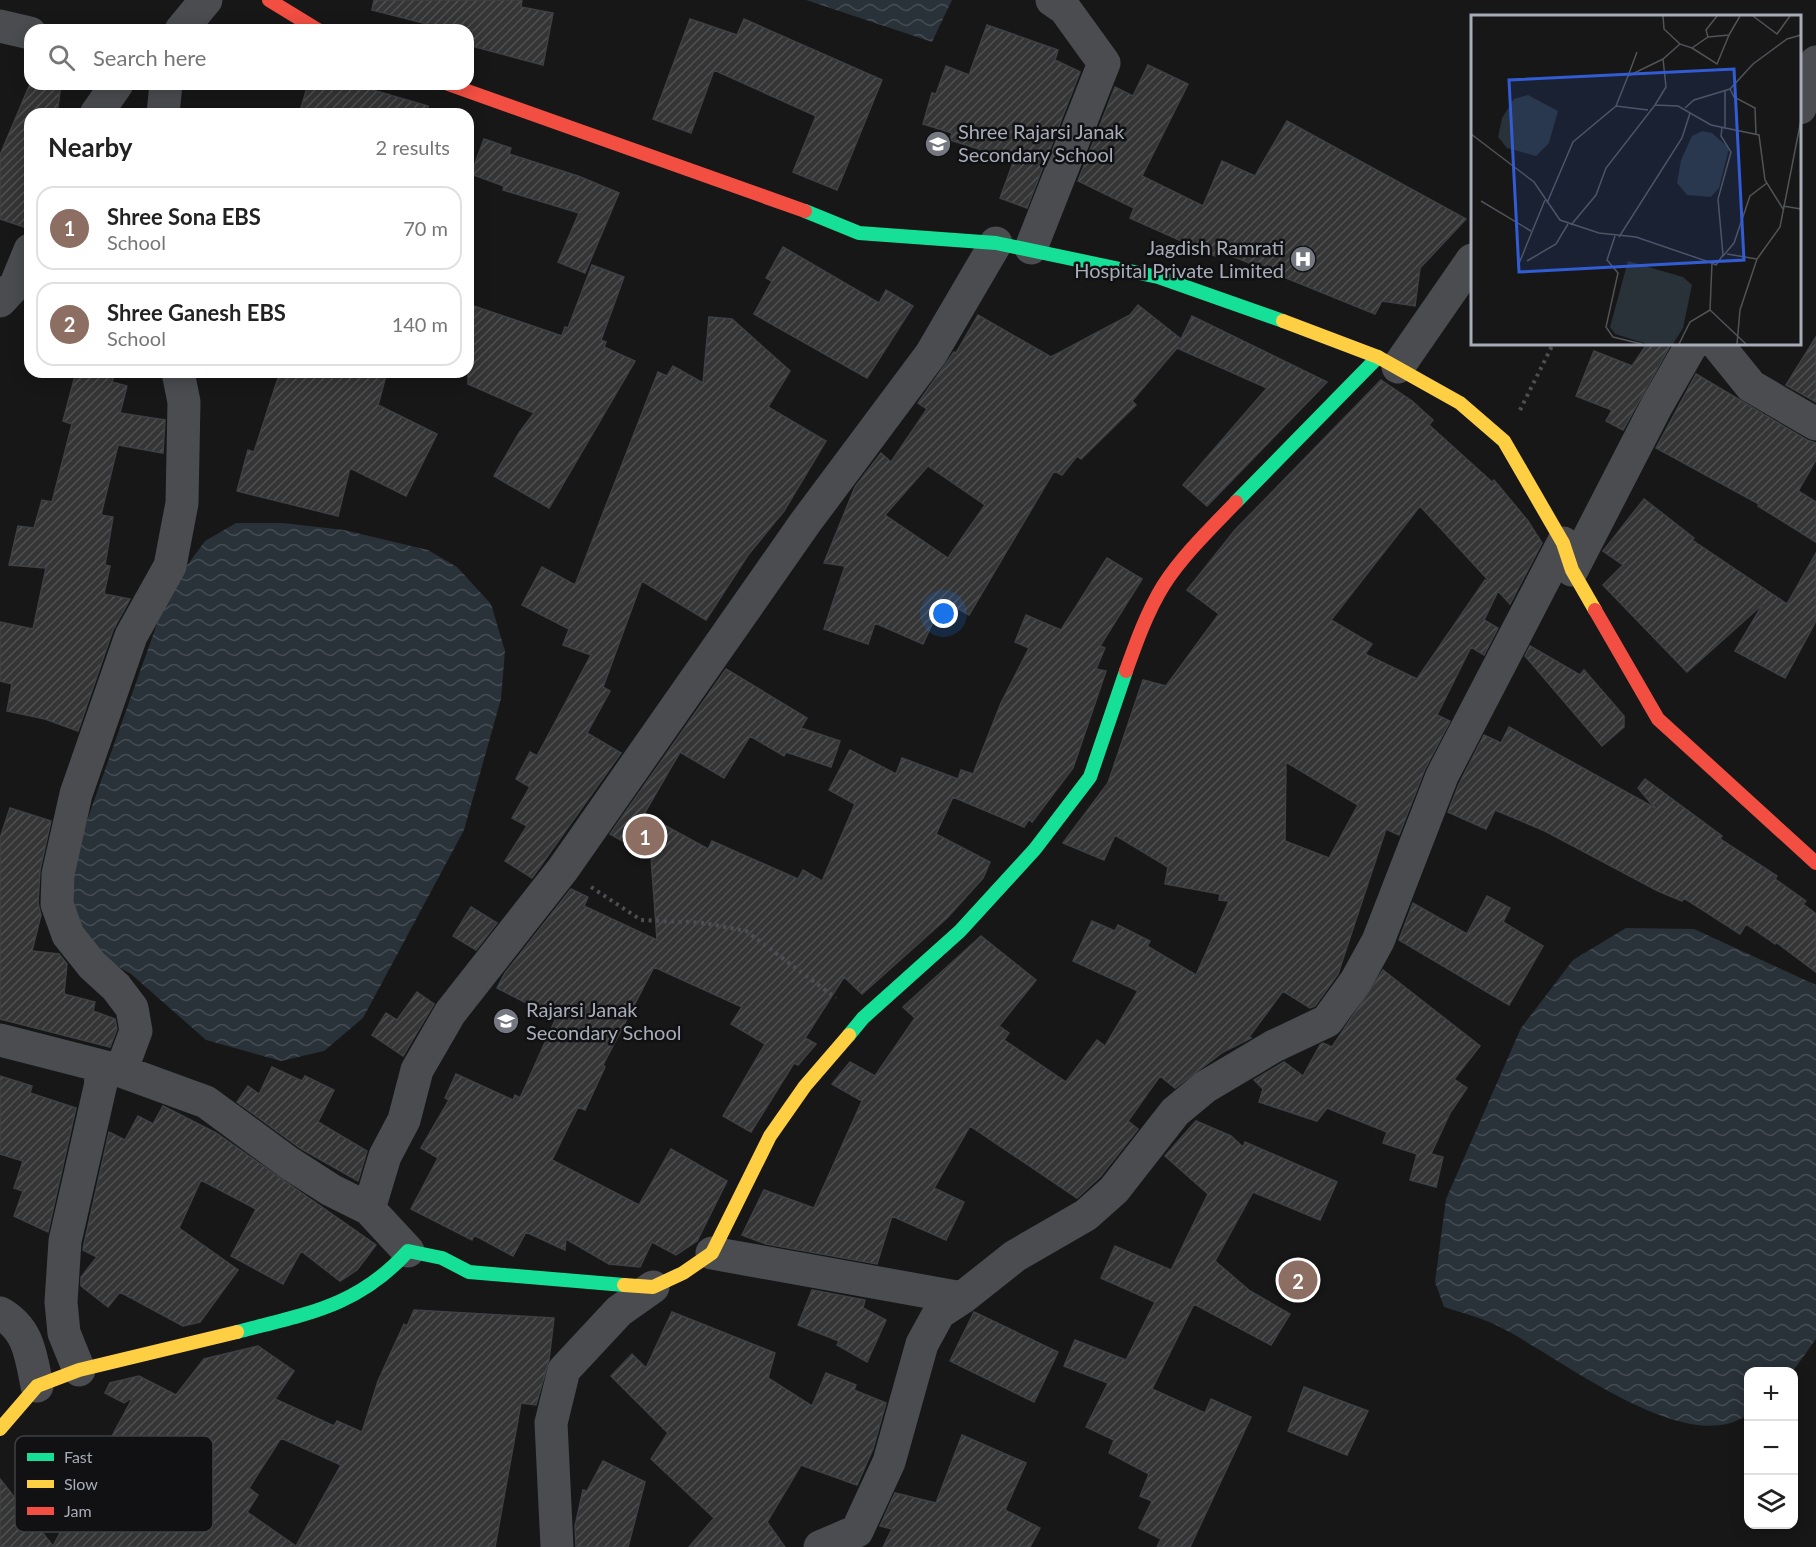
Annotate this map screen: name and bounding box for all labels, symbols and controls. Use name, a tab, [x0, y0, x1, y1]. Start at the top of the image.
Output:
inset map	[1471, 15, 1801, 345]
search box	[24, 24, 474, 90]
icon: search	[45, 41, 78, 74]
text: Search here	[93, 44, 206, 71]
place label: Shree Rajarsi Janak Secondary School	[958, 119, 1125, 166]
school or university icon: Shree Rajarsi Janak Secondary School	[923, 129, 953, 159]
text: Nearby	[48, 131, 133, 163]
text: 2 results	[375, 135, 450, 159]
text: Shree Sona EBS	[107, 203, 261, 230]
text: 1	[64, 216, 75, 240]
text: 70 m	[403, 216, 448, 240]
text: School	[107, 230, 166, 254]
place label: Jagdish Ramrati Hospital Private Limited	[1074, 235, 1284, 282]
hospital icon: Jagdish Ramrati Hospital Private Limited	[1288, 244, 1318, 274]
text: Shree Ganesh EBS	[107, 299, 286, 326]
text: 2	[64, 312, 75, 336]
text: 140 m	[392, 312, 448, 336]
text: School	[107, 326, 166, 350]
your location	[929, 599, 958, 628]
pin: 1	[626, 814, 664, 858]
place label: Rajarsi Janak Secondary School	[526, 997, 681, 1044]
school or university icon: Rajarsi Janak Secondary School	[491, 1006, 521, 1036]
pin: 2	[1278, 1258, 1318, 1302]
map controls	[1744, 1367, 1798, 1529]
button: +	[1744, 1367, 1798, 1421]
button: −	[1744, 1421, 1798, 1475]
legend	[15, 1436, 213, 1532]
text: Fast	[64, 1447, 93, 1466]
text: Slow	[64, 1474, 98, 1493]
button: layers	[1744, 1475, 1798, 1529]
text: Jam	[64, 1501, 92, 1520]

